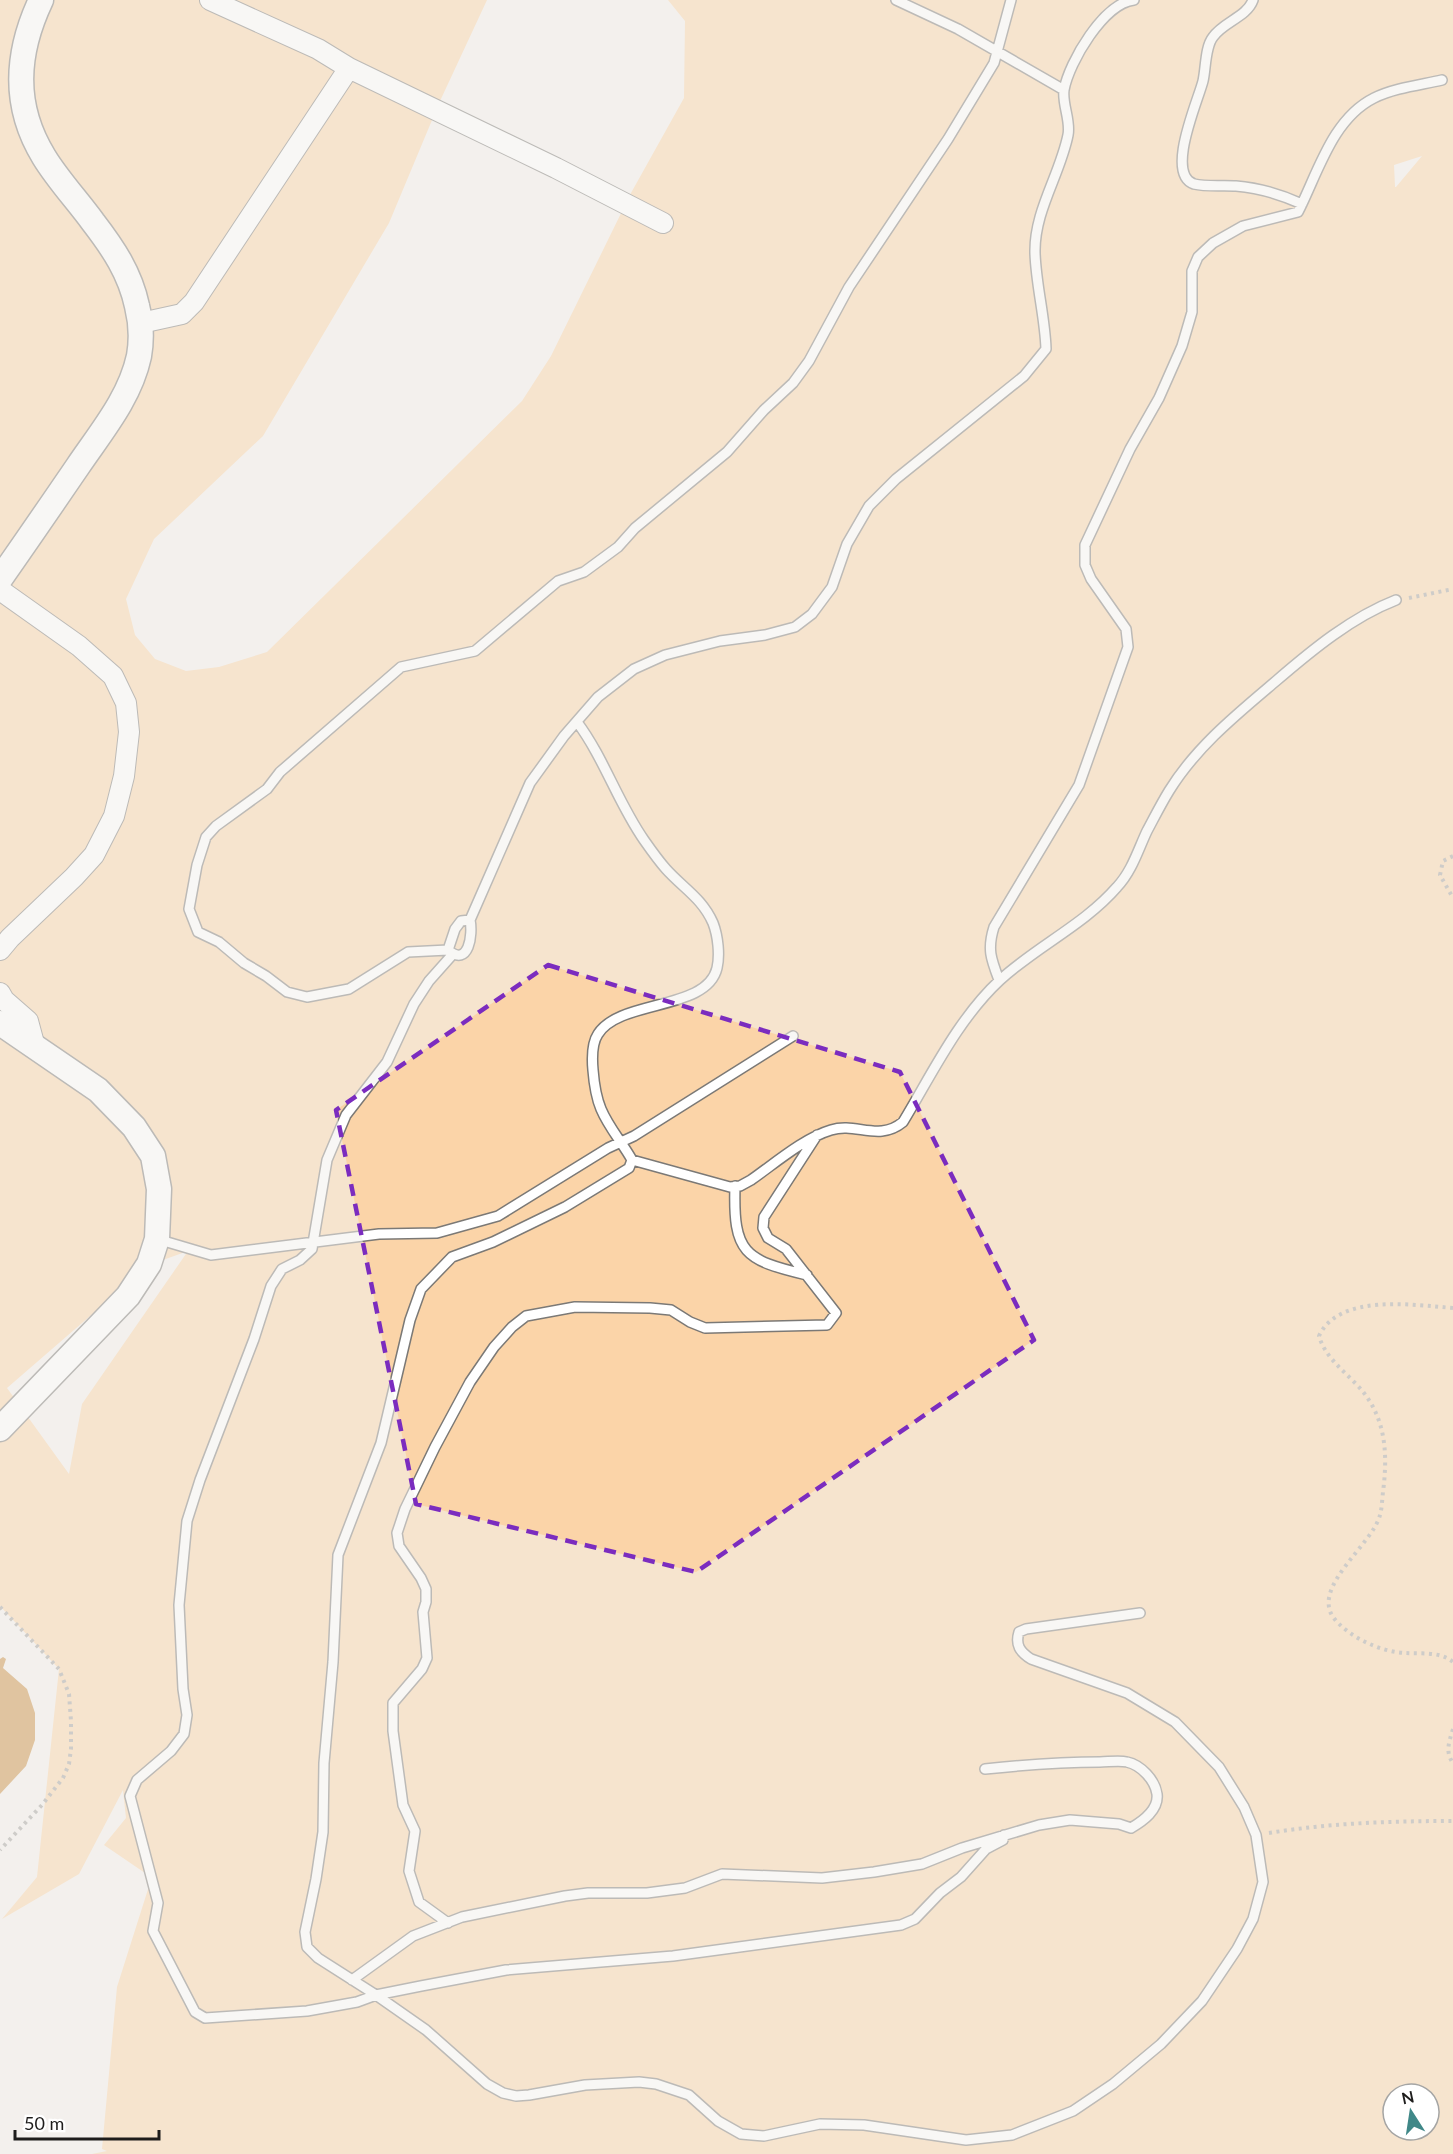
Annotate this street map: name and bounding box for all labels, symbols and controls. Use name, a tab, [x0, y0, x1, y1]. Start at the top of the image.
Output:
north arrow	[1381, 2082, 1441, 2142]
text: N	[1400, 2086, 1416, 2107]
scale bar	[15, 2103, 159, 2141]
text: 50 m	[24, 2112, 64, 2134]

